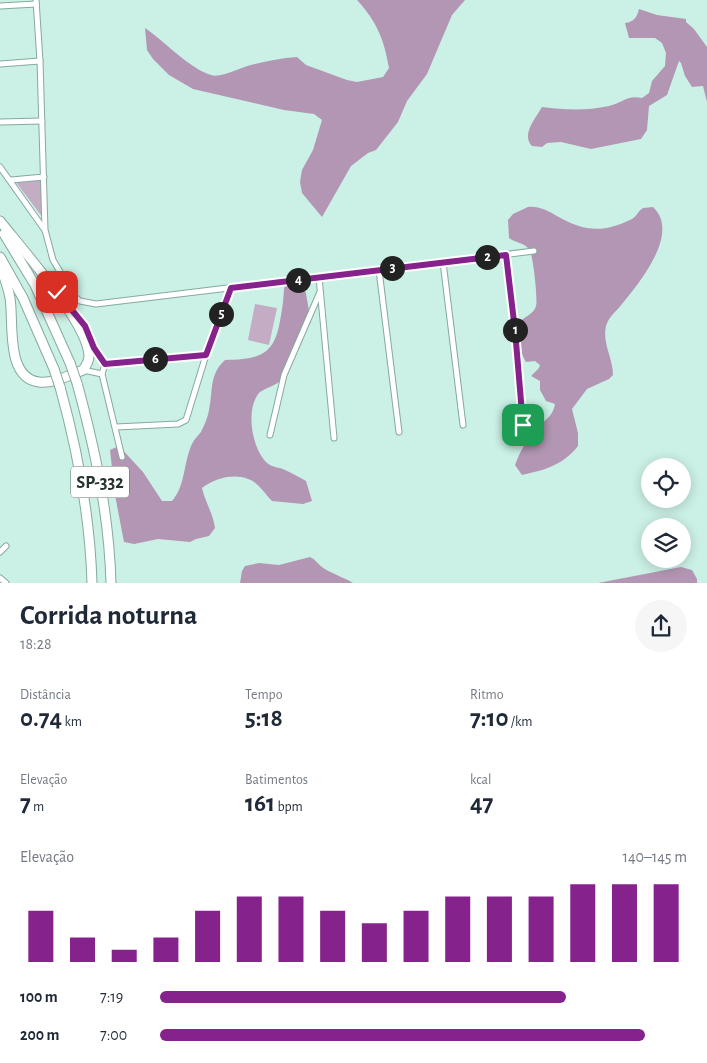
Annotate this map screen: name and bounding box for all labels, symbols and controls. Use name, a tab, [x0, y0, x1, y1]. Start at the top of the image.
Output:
pin: 2	[474, 244, 500, 270]
text: 2	[484, 250, 491, 264]
pin: 3	[380, 256, 404, 280]
text: 3	[389, 261, 396, 275]
pin: 4	[286, 268, 310, 292]
pin	[36, 271, 78, 313]
text: 4	[295, 273, 302, 287]
icon: check	[43, 278, 71, 306]
pin: 5	[208, 302, 234, 326]
text: 5	[218, 307, 225, 321]
pin: 1	[502, 318, 528, 342]
text: 1	[513, 323, 518, 337]
pin: 6	[142, 346, 168, 372]
text: 6	[152, 352, 159, 366]
pin	[502, 404, 544, 446]
icon: arrive	[509, 411, 537, 439]
map controls	[641, 458, 691, 568]
button: locate	[641, 458, 691, 508]
road number: SP-332	[71, 467, 129, 498]
button: layers	[641, 518, 691, 568]
button: share	[635, 600, 687, 652]
text: Corrida noturna	[20, 602, 198, 630]
text: 18:28	[20, 636, 52, 652]
text: Distância	[20, 688, 71, 702]
text: Tempo	[245, 688, 283, 702]
text: Ritmo	[470, 688, 504, 702]
text: 0.74	[20, 706, 62, 731]
text: 5:18	[245, 706, 283, 731]
text: 7:10	[470, 706, 509, 731]
text: km	[62, 715, 82, 729]
text: /km	[509, 715, 532, 729]
text: Elevação	[20, 773, 67, 787]
text: Batimentos	[245, 773, 308, 787]
text: kcal	[470, 773, 491, 787]
text: 7	[20, 791, 31, 816]
text: 161	[245, 791, 275, 816]
text: 47	[470, 791, 493, 816]
text: m	[31, 800, 44, 814]
text: bpm	[275, 800, 303, 814]
text: Elevação	[20, 849, 74, 865]
text: 140–145 m	[622, 849, 687, 865]
text: 100 m	[20, 989, 58, 1005]
text: 7:19	[100, 989, 123, 1005]
text: 200 m	[20, 1027, 60, 1043]
text: 7:00	[100, 1027, 127, 1043]

